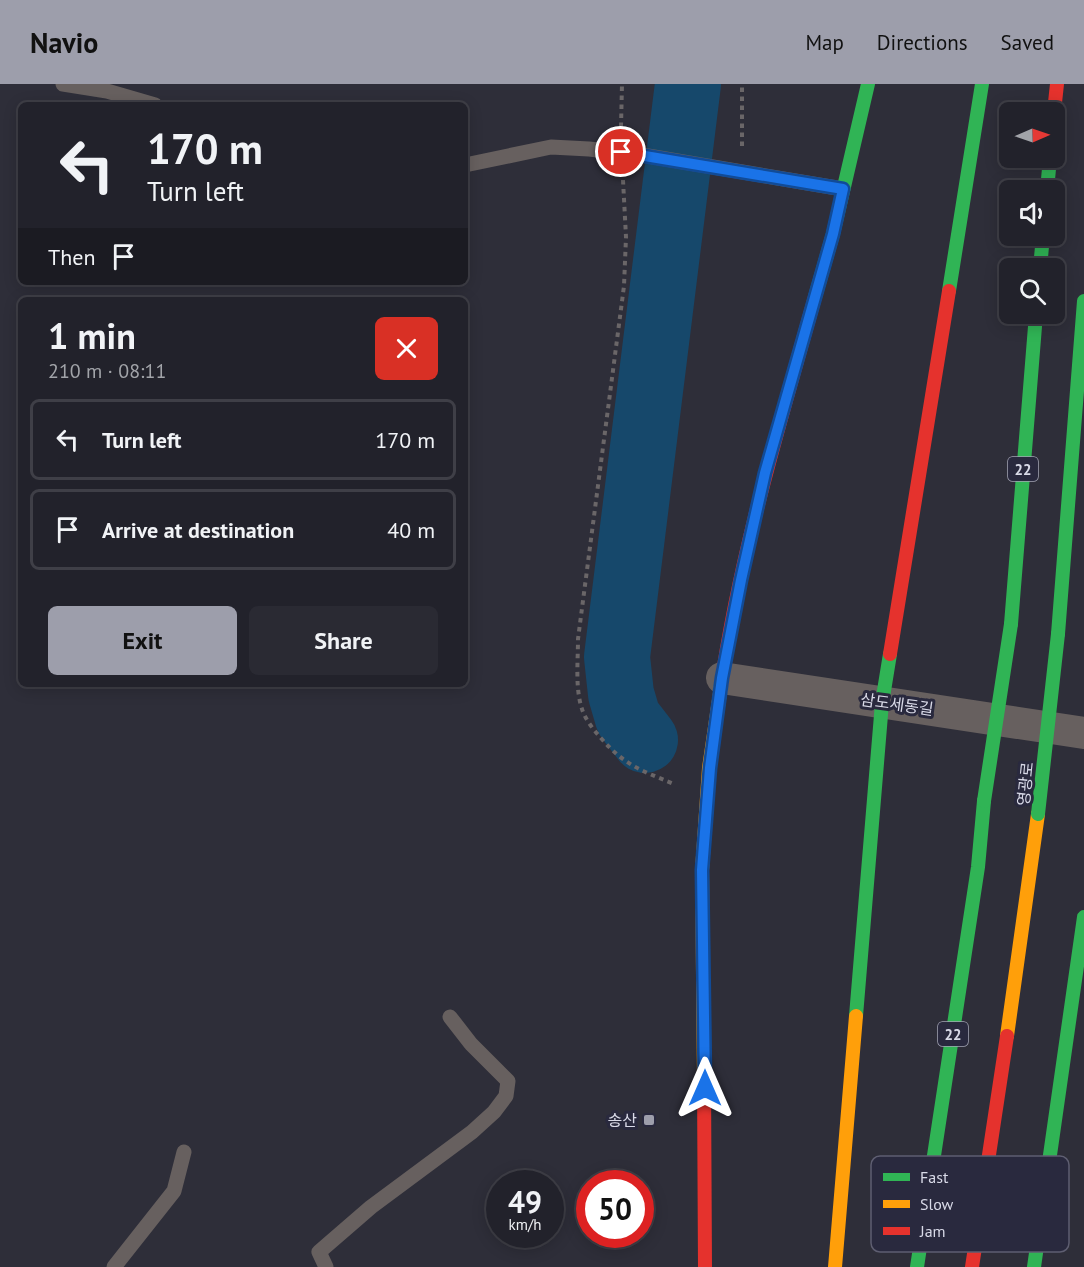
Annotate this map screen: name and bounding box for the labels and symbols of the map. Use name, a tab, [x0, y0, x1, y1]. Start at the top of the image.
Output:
north arrow	[999, 102, 1065, 168]
pin	[595, 126, 646, 177]
road number: 22	[1008, 457, 1038, 481]
street label: 삼도세동길	[859, 689, 935, 719]
street label: 영광로	[1013, 761, 1037, 807]
road number: 22	[938, 1022, 968, 1046]
position arrow	[673, 1056, 737, 1120]
place label: 송산	[608, 1110, 637, 1130]
marker: 송산	[642, 1113, 656, 1127]
legend	[871, 1156, 1069, 1252]
text: Fast	[920, 1167, 949, 1187]
speed limit sign: 50	[576, 1170, 654, 1248]
text: Slow	[920, 1194, 954, 1214]
text: Jam	[919, 1221, 946, 1241]

